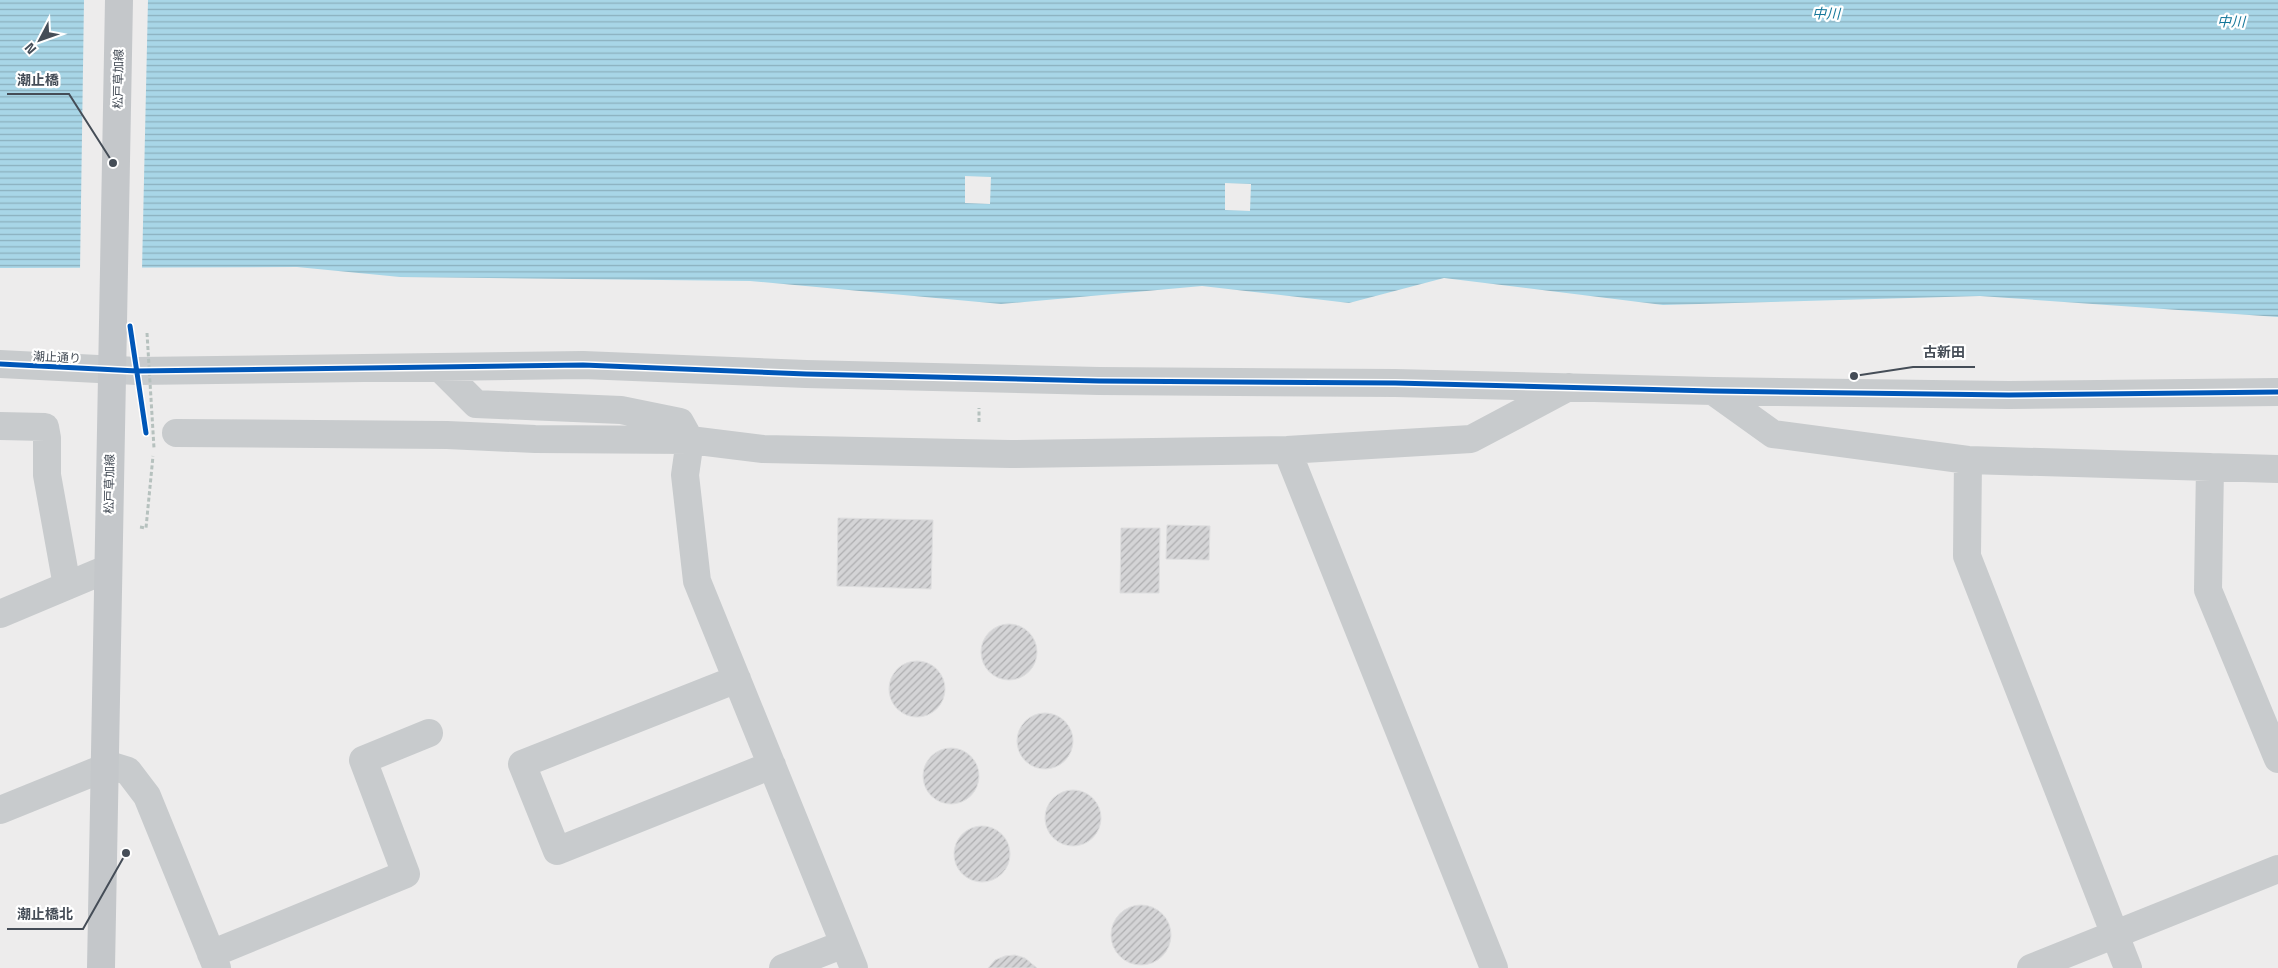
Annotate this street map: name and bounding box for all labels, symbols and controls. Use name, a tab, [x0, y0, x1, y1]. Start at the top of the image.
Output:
water label: 中川	[1812, 2, 1842, 24]
water label: 中川	[2217, 10, 2247, 32]
north arrow	[15, 15, 65, 65]
text: N	[19, 38, 41, 59]
street label: 松戸草加線	[108, 49, 128, 109]
callout: 潮止橋	[7, 65, 69, 94]
text: 潮止橋	[17, 69, 59, 90]
callout: 古新田	[1913, 338, 1975, 367]
text: 古新田	[1923, 341, 1965, 362]
street label: 潮止通り	[33, 346, 81, 368]
street label: 松戸草加線	[99, 454, 119, 514]
callout: 潮止橋北	[7, 900, 83, 929]
text: 潮止橋北	[17, 903, 73, 924]

